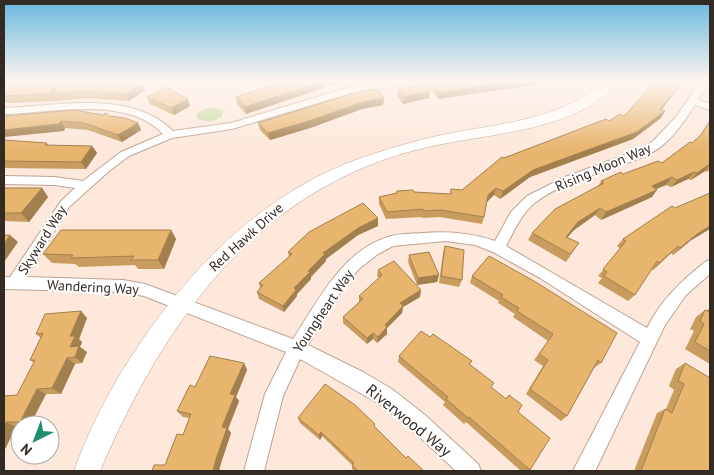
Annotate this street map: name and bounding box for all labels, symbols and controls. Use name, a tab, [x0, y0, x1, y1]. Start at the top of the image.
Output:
street label: Rising Moon Way	[552, 139, 654, 195]
street label: Red Hawk Drive	[205, 199, 287, 275]
street label: Skyward Way	[14, 202, 71, 278]
street label: Youngheart Way	[289, 266, 358, 356]
street label: Wandering Way	[47, 276, 140, 298]
street label: Riverwood Way	[362, 379, 456, 461]
north arrow	[10, 415, 60, 465]
text: N	[17, 440, 36, 459]

